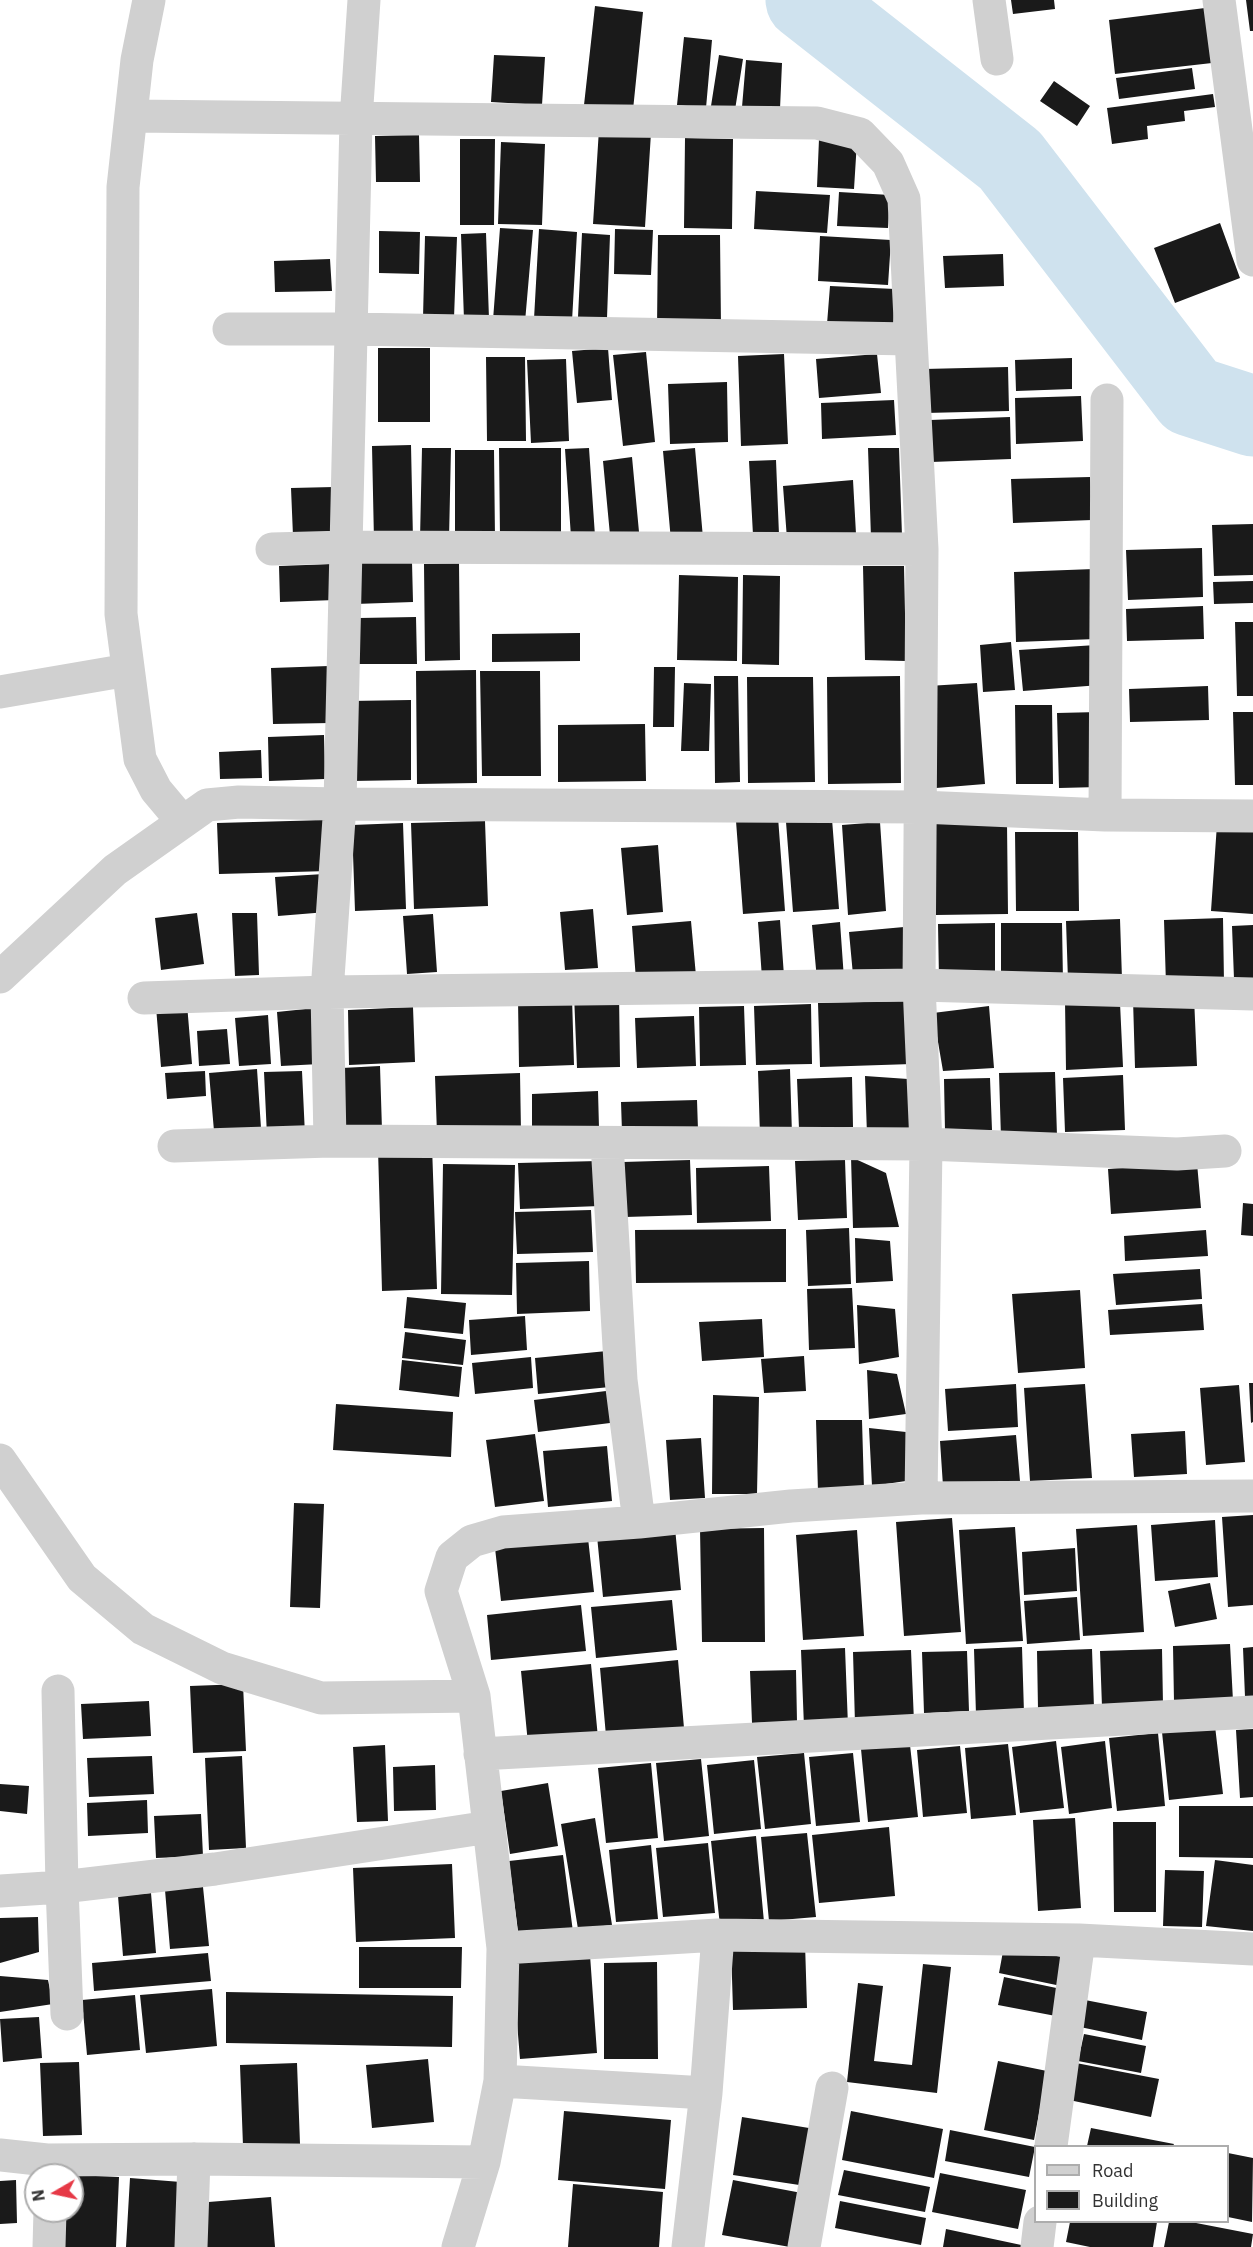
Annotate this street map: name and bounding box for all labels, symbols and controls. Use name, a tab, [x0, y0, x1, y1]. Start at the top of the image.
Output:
legend	[1034, 2145, 1229, 2223]
text: Road	[1092, 2159, 1133, 2182]
north arrow	[24, 2163, 84, 2223]
text: N	[27, 2188, 49, 2203]
text: Building	[1092, 2189, 1158, 2212]

